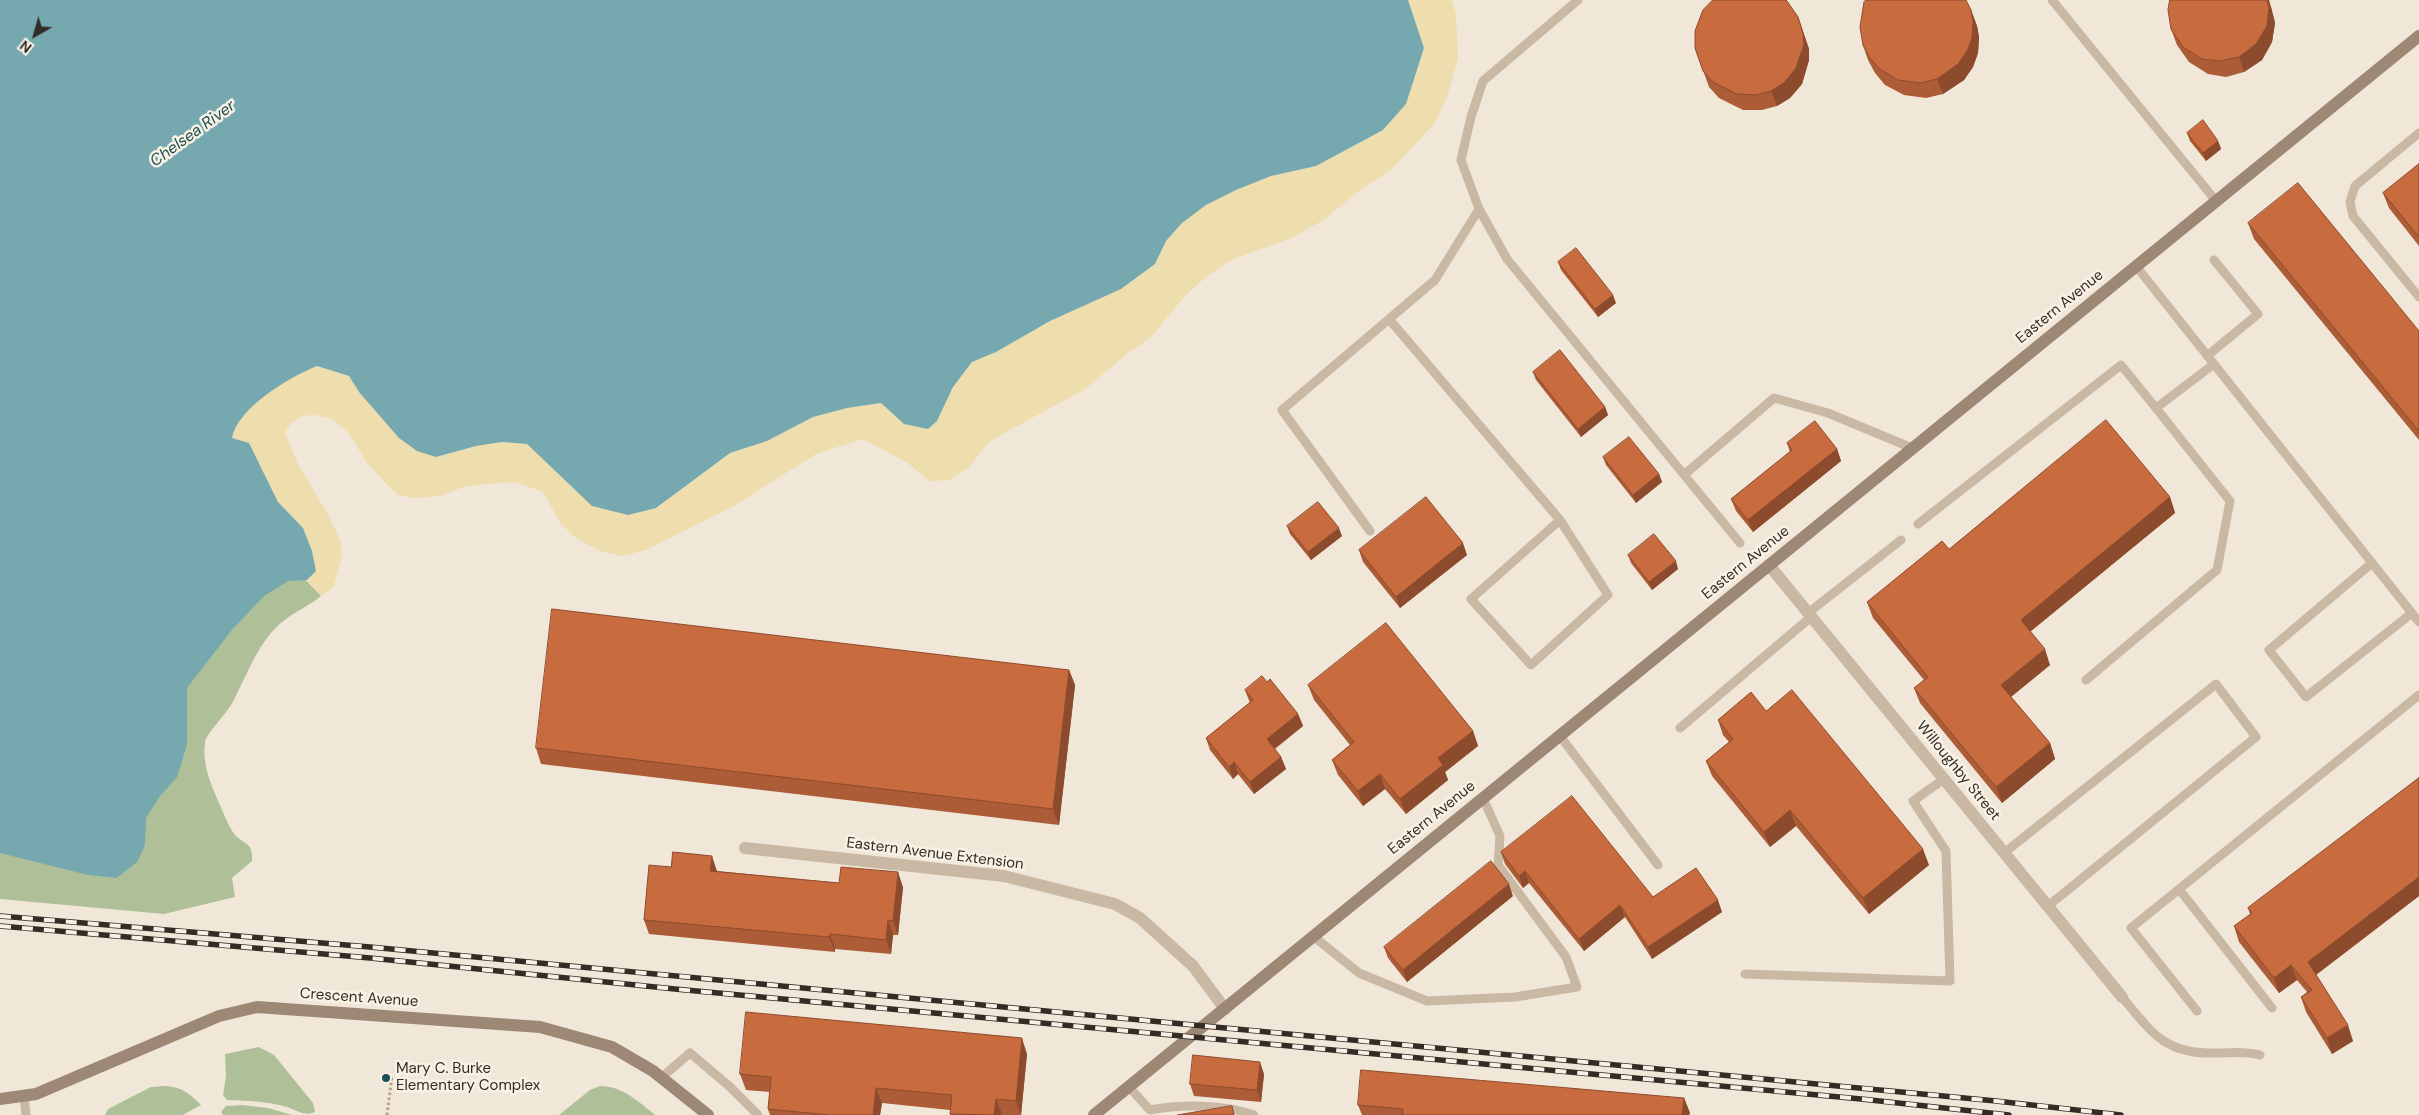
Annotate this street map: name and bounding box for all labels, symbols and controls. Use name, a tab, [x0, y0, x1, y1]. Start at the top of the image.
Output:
north arrow	[10, 10, 60, 60]
text: N	[16, 37, 35, 57]
water label: Chelsea River	[147, 97, 239, 171]
street label: Eastern Avenue	[2013, 266, 2107, 348]
street label: Eastern Avenue	[1699, 522, 1793, 604]
street label: Willoughby Street	[1912, 718, 2004, 824]
street label: Eastern Avenue	[1385, 777, 1479, 859]
street label: Eastern Avenue Extension	[845, 834, 1025, 874]
street label: Crescent Avenue	[299, 985, 419, 1011]
place label: Mary C. Burke Elementary Complex	[396, 1060, 540, 1095]
marker: Mary C. Burke Elementary Complex	[380, 1072, 392, 1084]

